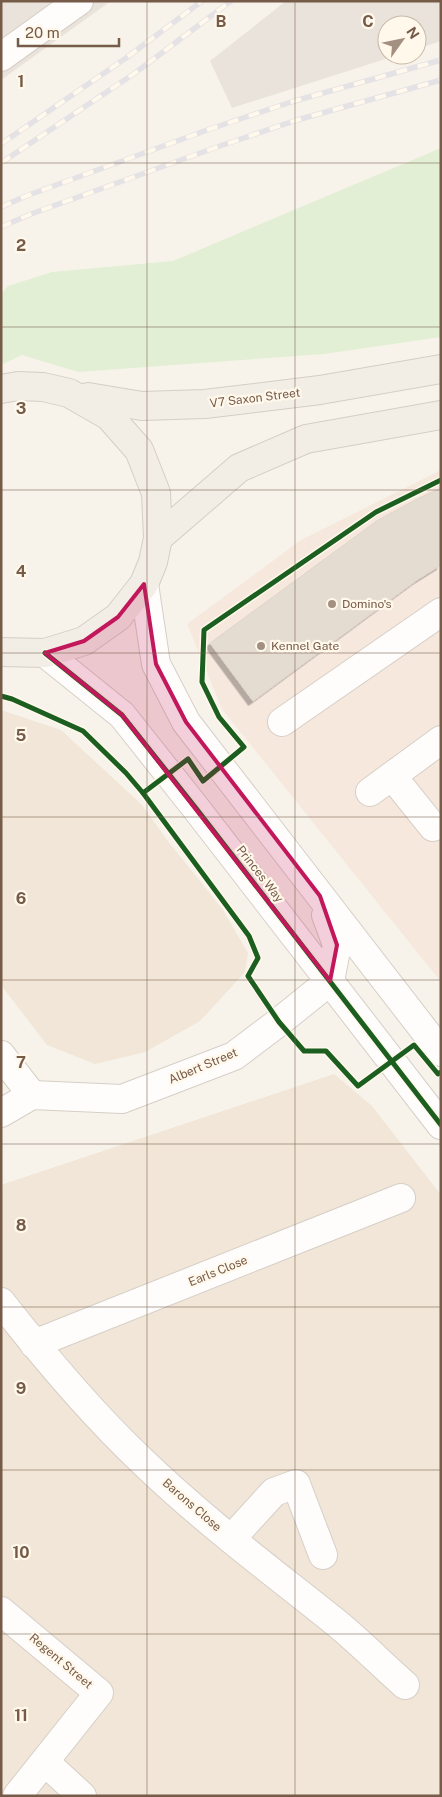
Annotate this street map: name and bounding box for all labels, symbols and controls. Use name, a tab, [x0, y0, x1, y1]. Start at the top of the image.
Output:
text: B	[216, 12, 227, 31]
text: C	[362, 12, 374, 31]
scale bar	[18, 15, 119, 47]
north arrow	[377, 15, 427, 65]
text: 20 m	[25, 24, 60, 41]
text: N	[403, 24, 423, 42]
text: 1	[18, 72, 24, 91]
text: 2	[16, 236, 26, 255]
street label: V7 Saxon Street	[209, 385, 301, 410]
text: 3	[16, 399, 26, 418]
text: 4	[16, 562, 27, 581]
place label: Domino's	[342, 597, 392, 611]
marker: Domino's	[326, 598, 338, 610]
place label: Kennel Gate	[271, 639, 340, 653]
marker: Kennel Gate	[255, 640, 267, 652]
text: 5	[16, 726, 27, 745]
street label: Princes Way	[234, 843, 287, 906]
text: 6	[16, 889, 26, 908]
street label: Albert Street	[167, 1045, 240, 1087]
text: 7	[16, 1053, 26, 1072]
text: 8	[16, 1216, 27, 1235]
street label: Earls Close	[186, 1253, 250, 1289]
text: 9	[16, 1379, 26, 1398]
street label: Barons Close	[160, 1476, 224, 1534]
text: 10	[12, 1543, 30, 1562]
street label: Regent Street	[27, 1631, 96, 1692]
text: 11	[14, 1706, 28, 1725]

